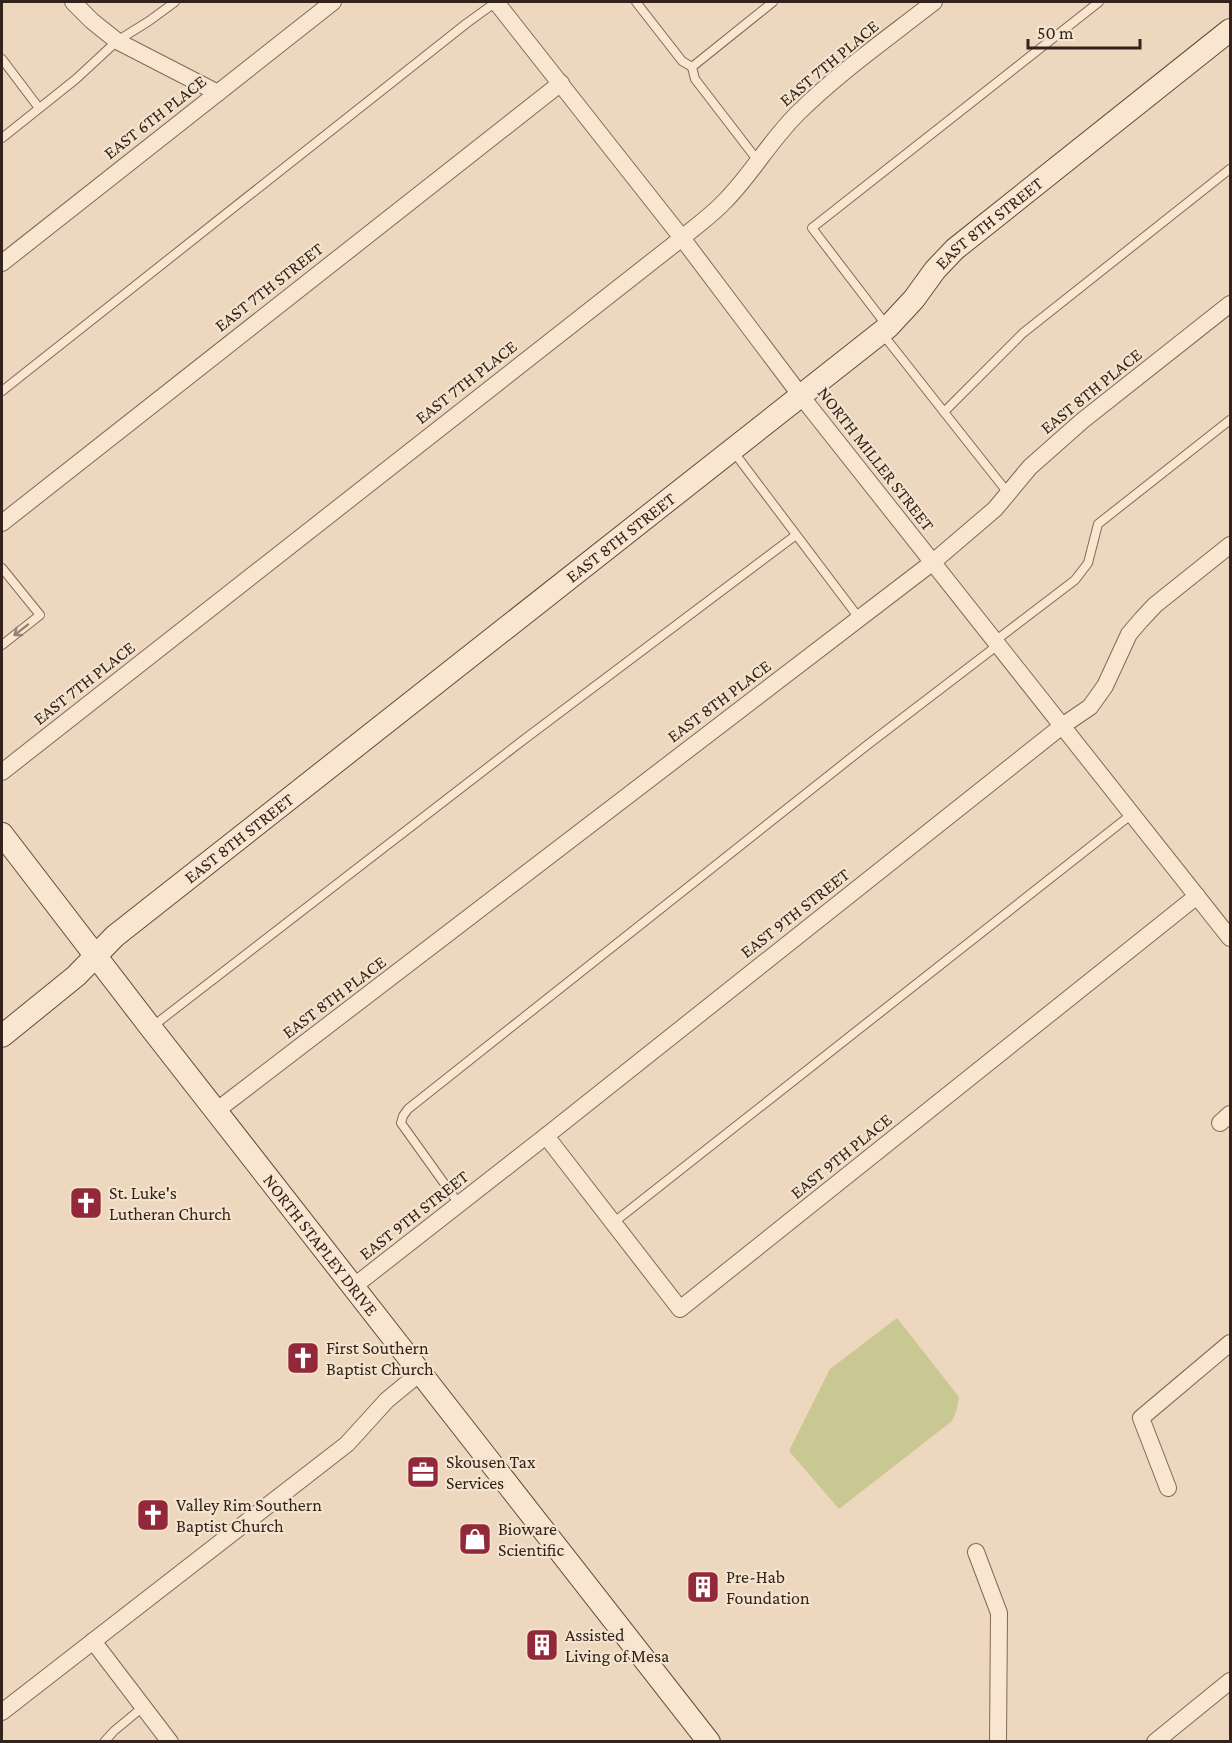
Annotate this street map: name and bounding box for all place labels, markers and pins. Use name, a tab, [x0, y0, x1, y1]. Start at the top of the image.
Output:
place label: St. Luke's Lutheran Church	[109, 1183, 232, 1224]
church icon: St. Luke's Lutheran Church	[68, 1185, 104, 1221]
place label: First Southern Baptist Church	[326, 1338, 434, 1379]
church icon: First Southern Baptist Church	[285, 1340, 321, 1376]
place label: Skousen Tax Services	[446, 1452, 536, 1493]
office icon: Skousen Tax Services	[405, 1454, 441, 1490]
place label: Valley Rim Southern Baptist Church	[176, 1495, 322, 1536]
church icon: Valley Rim Southern Baptist Church	[135, 1497, 171, 1533]
place label: Bioware Scientific	[498, 1519, 564, 1560]
shop icon: Bioware Scientific	[457, 1521, 493, 1557]
place label: Pre-Hab Foundation	[726, 1567, 810, 1608]
building icon: Pre-Hab Foundation	[685, 1569, 721, 1605]
place label: Assisted Living of Mesa	[565, 1625, 669, 1666]
building icon: Assisted Living of Mesa	[524, 1627, 560, 1663]

